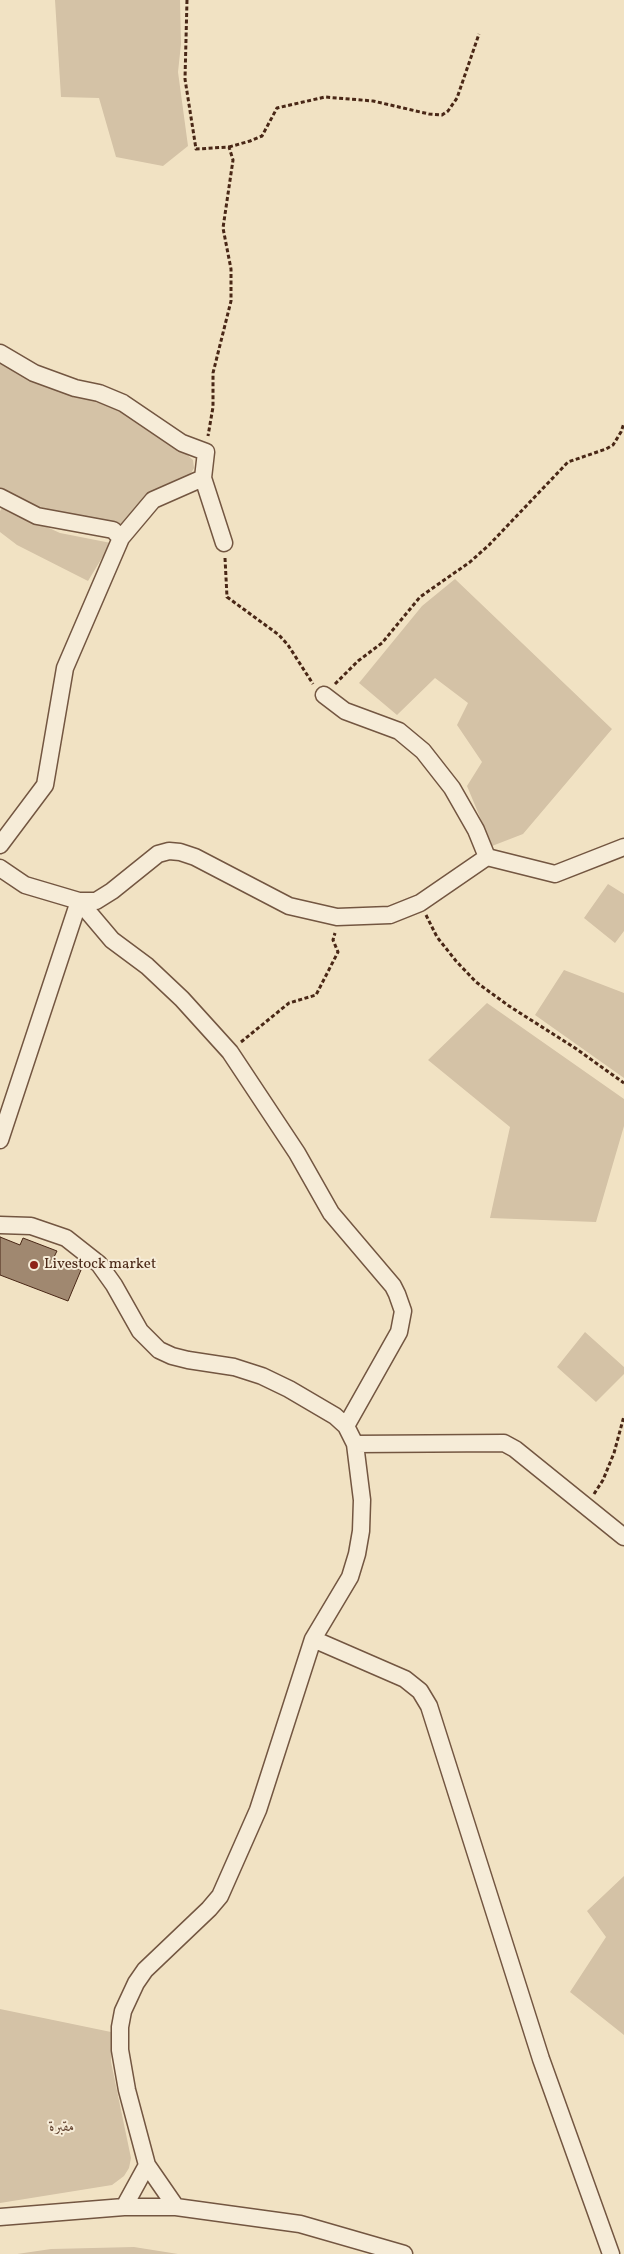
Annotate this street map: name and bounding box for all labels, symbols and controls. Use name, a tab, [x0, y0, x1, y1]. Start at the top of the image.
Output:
place label: Livestock market	[44, 1256, 156, 1274]
marker: Livestock market	[28, 1259, 40, 1271]
park label: مقبرة	[49, 2119, 75, 2137]

